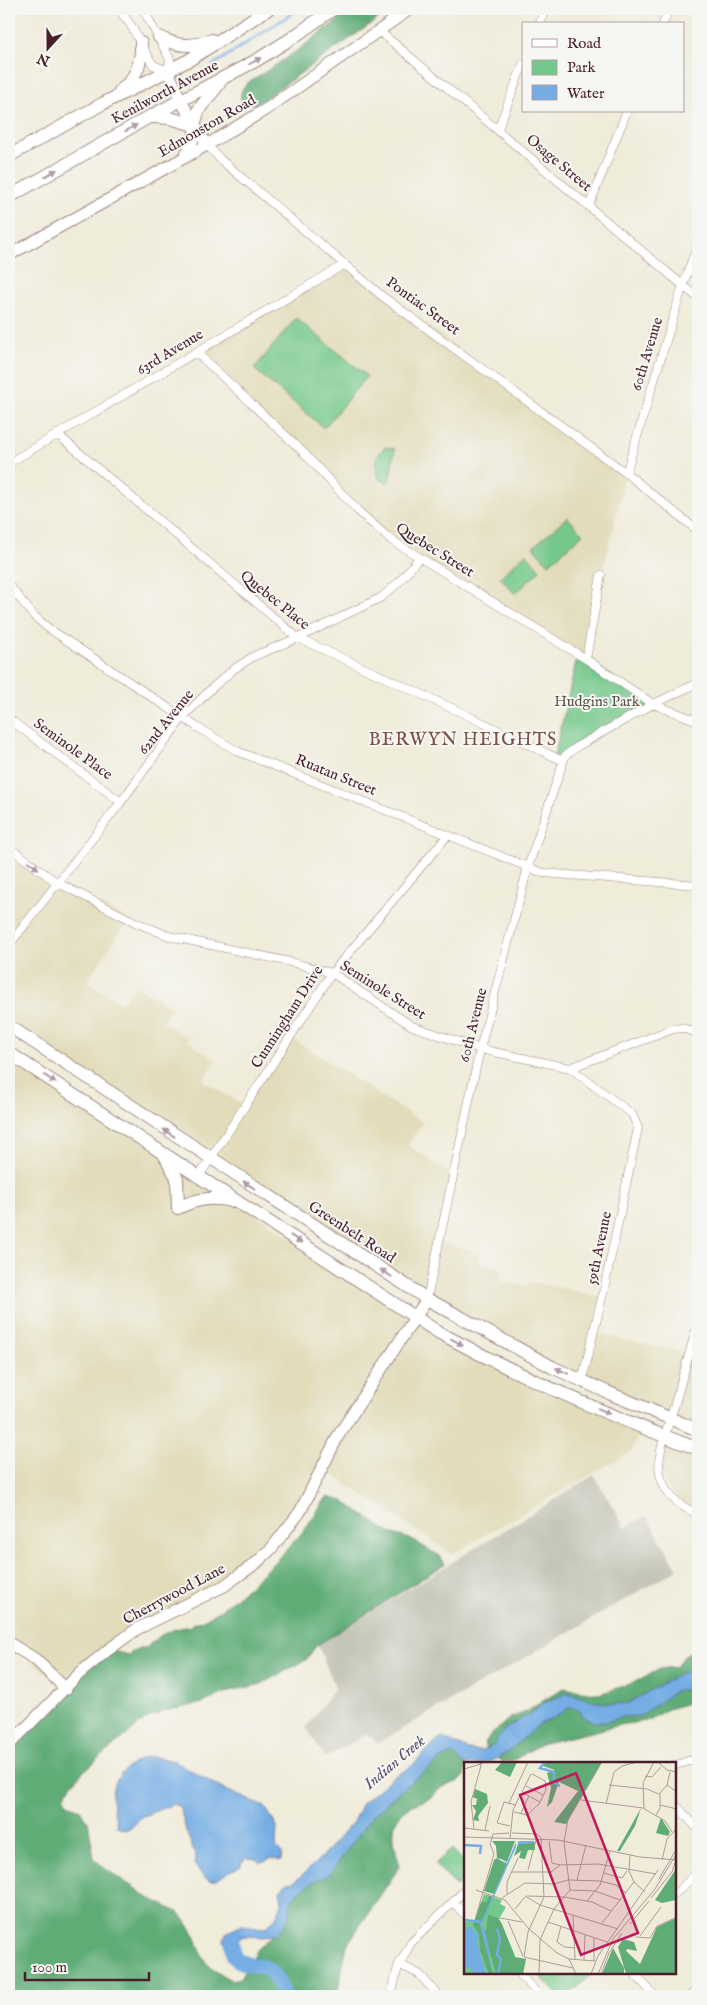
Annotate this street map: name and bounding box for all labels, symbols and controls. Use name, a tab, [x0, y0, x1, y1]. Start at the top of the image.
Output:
north arrow	[22, 22, 72, 72]
legend	[522, 22, 684, 112]
text: Road	[567, 34, 602, 53]
text: N	[35, 49, 54, 70]
street label: Kenilworth Avenue	[108, 56, 222, 128]
one-way arrow	[248, 57, 261, 66]
text: Park	[567, 58, 597, 77]
text: Water	[567, 84, 605, 103]
street label: Edmonston Road	[155, 90, 260, 162]
one-way arrow	[123, 124, 138, 132]
street label: Osage Street	[522, 130, 596, 196]
one-way arrow	[44, 169, 59, 177]
street label: Pontiac Street	[382, 273, 464, 339]
street label: 60th Avenue	[627, 315, 667, 393]
street label: 63rd Avenue	[133, 325, 207, 379]
street label: Quebec Street	[392, 518, 478, 582]
street label: Quebec Place	[236, 566, 314, 634]
street label: 62nd Avenue	[134, 685, 198, 758]
park label: Hudgins Park	[554, 692, 641, 711]
street label: Seminole Place	[30, 714, 116, 784]
district label: BERWYN HEIGHTS	[369, 729, 557, 752]
street label: Ruatan Street	[293, 750, 379, 800]
one-way arrow	[26, 860, 40, 870]
street label: Seminole Street	[337, 956, 429, 1024]
street label: Cunningham Drive	[247, 962, 327, 1072]
street label: 60th Avenue	[455, 986, 491, 1064]
one-way arrow	[43, 1075, 56, 1084]
one-way arrow	[163, 1128, 176, 1137]
one-way arrow	[243, 1180, 256, 1190]
street label: Greenbelt Road	[305, 1197, 400, 1268]
street label: 59th Avenue	[582, 1210, 616, 1286]
one-way arrow	[289, 1235, 303, 1244]
one-way arrow	[379, 1268, 392, 1278]
one-way arrow	[450, 1338, 464, 1346]
one-way arrow	[555, 1367, 569, 1375]
one-way arrow	[597, 1408, 611, 1416]
street label: Cherrywood Lane	[120, 1559, 229, 1629]
water label: Indian Creek	[360, 1731, 430, 1795]
inset map	[464, 1762, 677, 1975]
scale bar	[25, 1950, 149, 1982]
text: 100 m	[32, 1958, 68, 1977]

